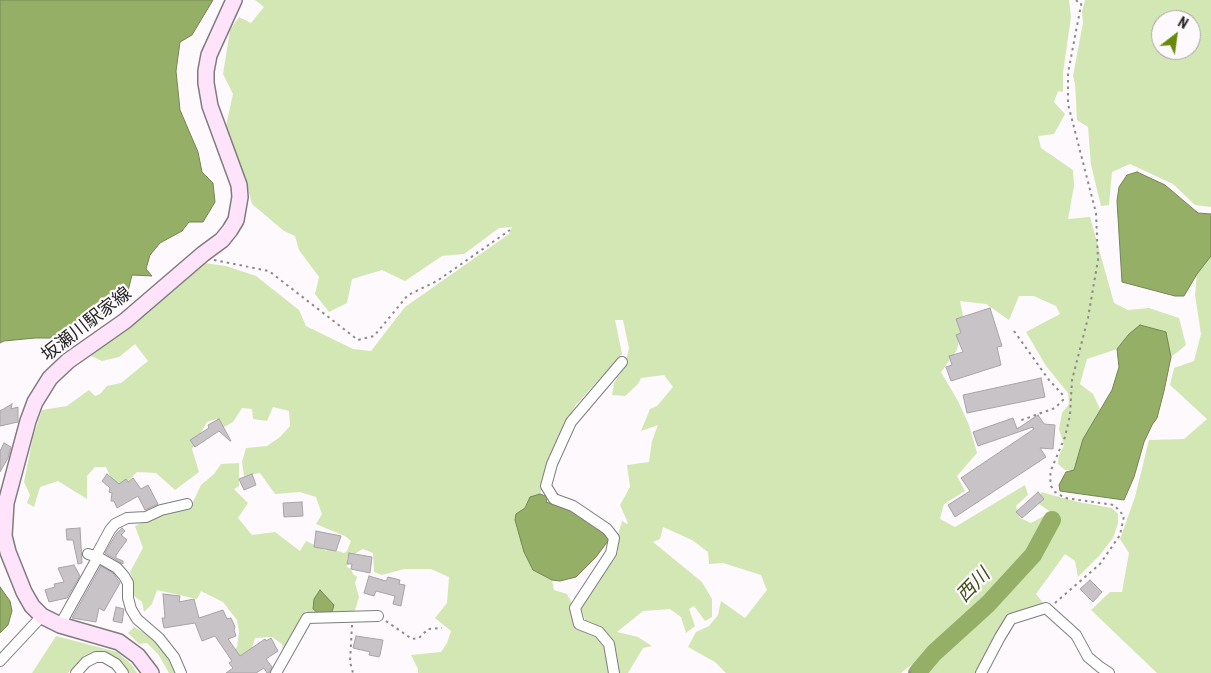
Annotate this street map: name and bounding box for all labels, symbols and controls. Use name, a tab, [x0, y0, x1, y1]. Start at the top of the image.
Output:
north arrow	[1151, 10, 1201, 60]
text: N	[1175, 14, 1191, 32]
street label: 坂瀬川駅家線	[38, 283, 136, 367]
water label: 西川	[953, 564, 995, 608]

